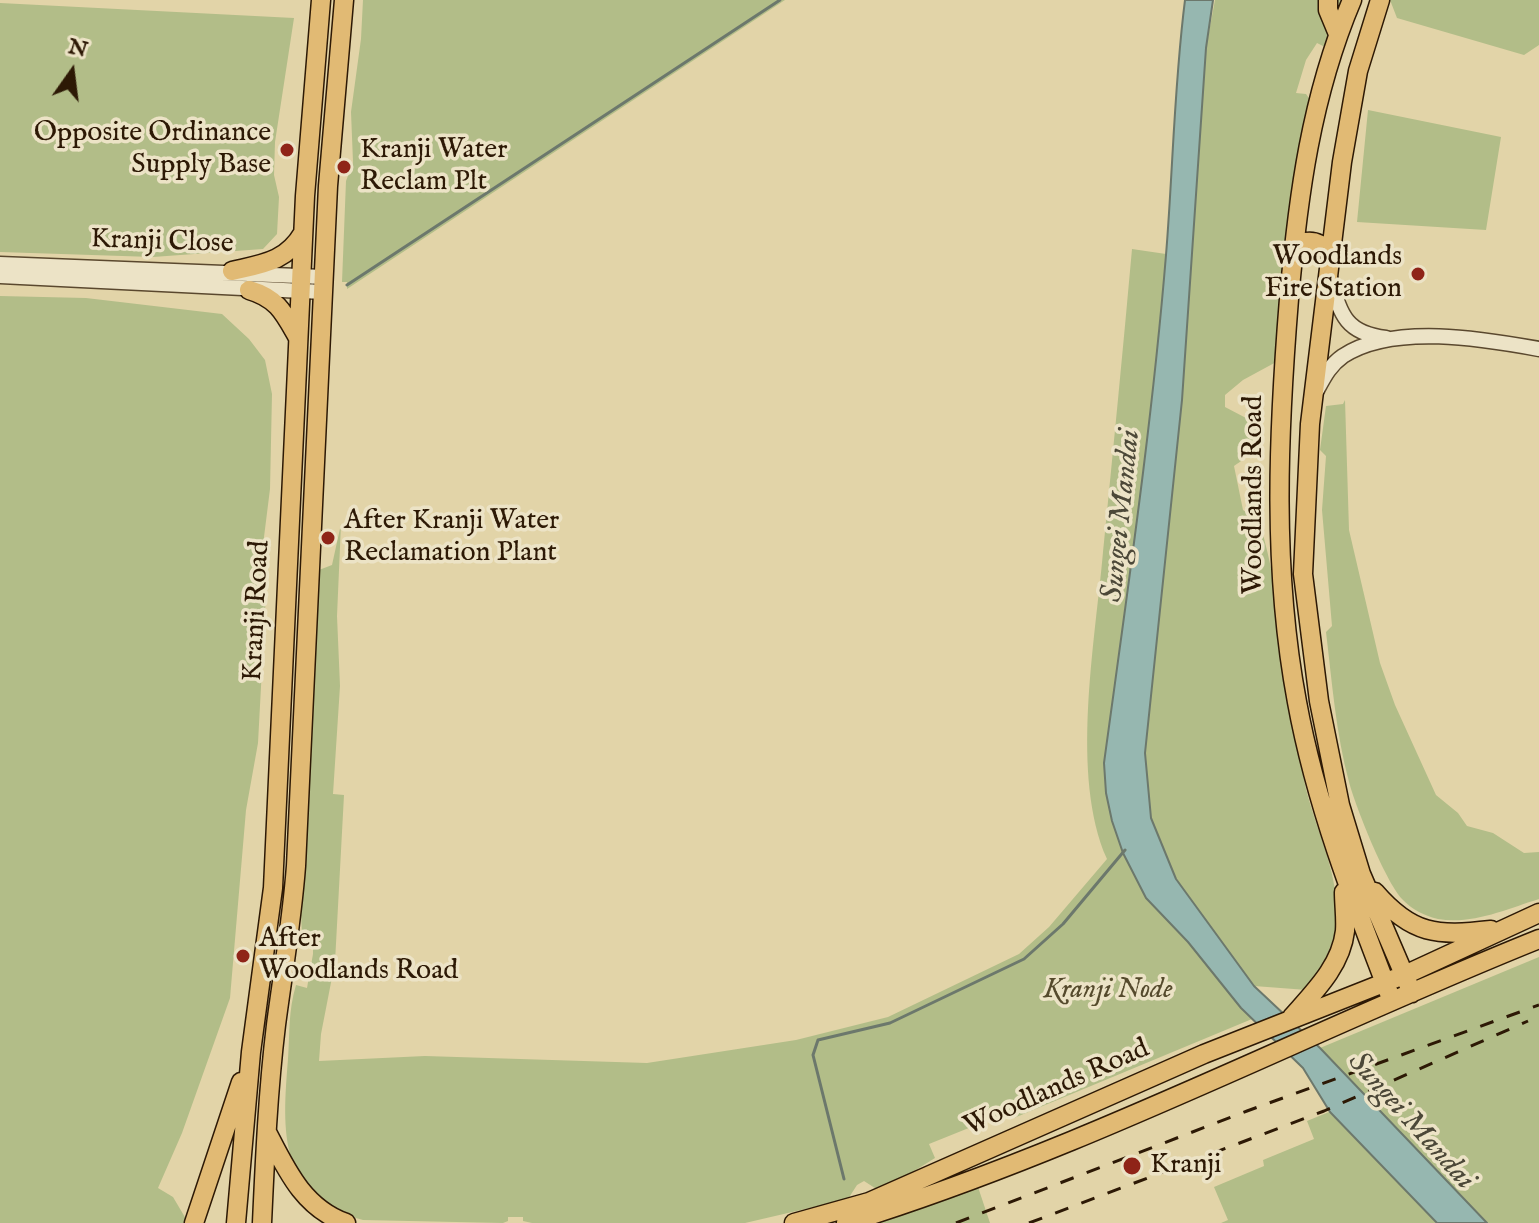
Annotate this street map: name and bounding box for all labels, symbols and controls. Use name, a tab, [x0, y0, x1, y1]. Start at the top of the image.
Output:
north arrow	[32, 32, 112, 112]
text: N	[65, 33, 90, 65]
place label: Opposite Ordinance Supply Base	[34, 117, 271, 183]
place label: Kranji Water Reclam Plt	[360, 134, 507, 200]
marker: Opposite Ordinance Supply Base	[278, 141, 296, 159]
marker: Kranji Water Reclam Plt	[335, 158, 353, 176]
street label: Kranji Close	[90, 224, 234, 262]
place label: Woodlands Fire Station	[1265, 241, 1402, 307]
marker: Woodlands Fire Station	[1409, 265, 1427, 283]
street label: Woodlands Road	[1238, 395, 1272, 595]
water label: Sungei Mandai	[1096, 428, 1150, 604]
place label: After Kranji Water Reclamation Plant	[344, 505, 559, 571]
marker: After Kranji Water Reclamation Plant	[319, 529, 337, 547]
street label: Kranji Road	[238, 540, 278, 682]
place label: After Woodlands Road	[259, 923, 458, 989]
marker: After Woodlands Road	[234, 947, 252, 965]
park label: Kranji Node	[1043, 974, 1173, 1008]
street label: Woodlands Road	[959, 1033, 1155, 1145]
water label: Sungei Mandai	[1339, 1046, 1481, 1198]
place label: Kranji	[1150, 1149, 1222, 1183]
marker: Kranji	[1121, 1155, 1143, 1177]

